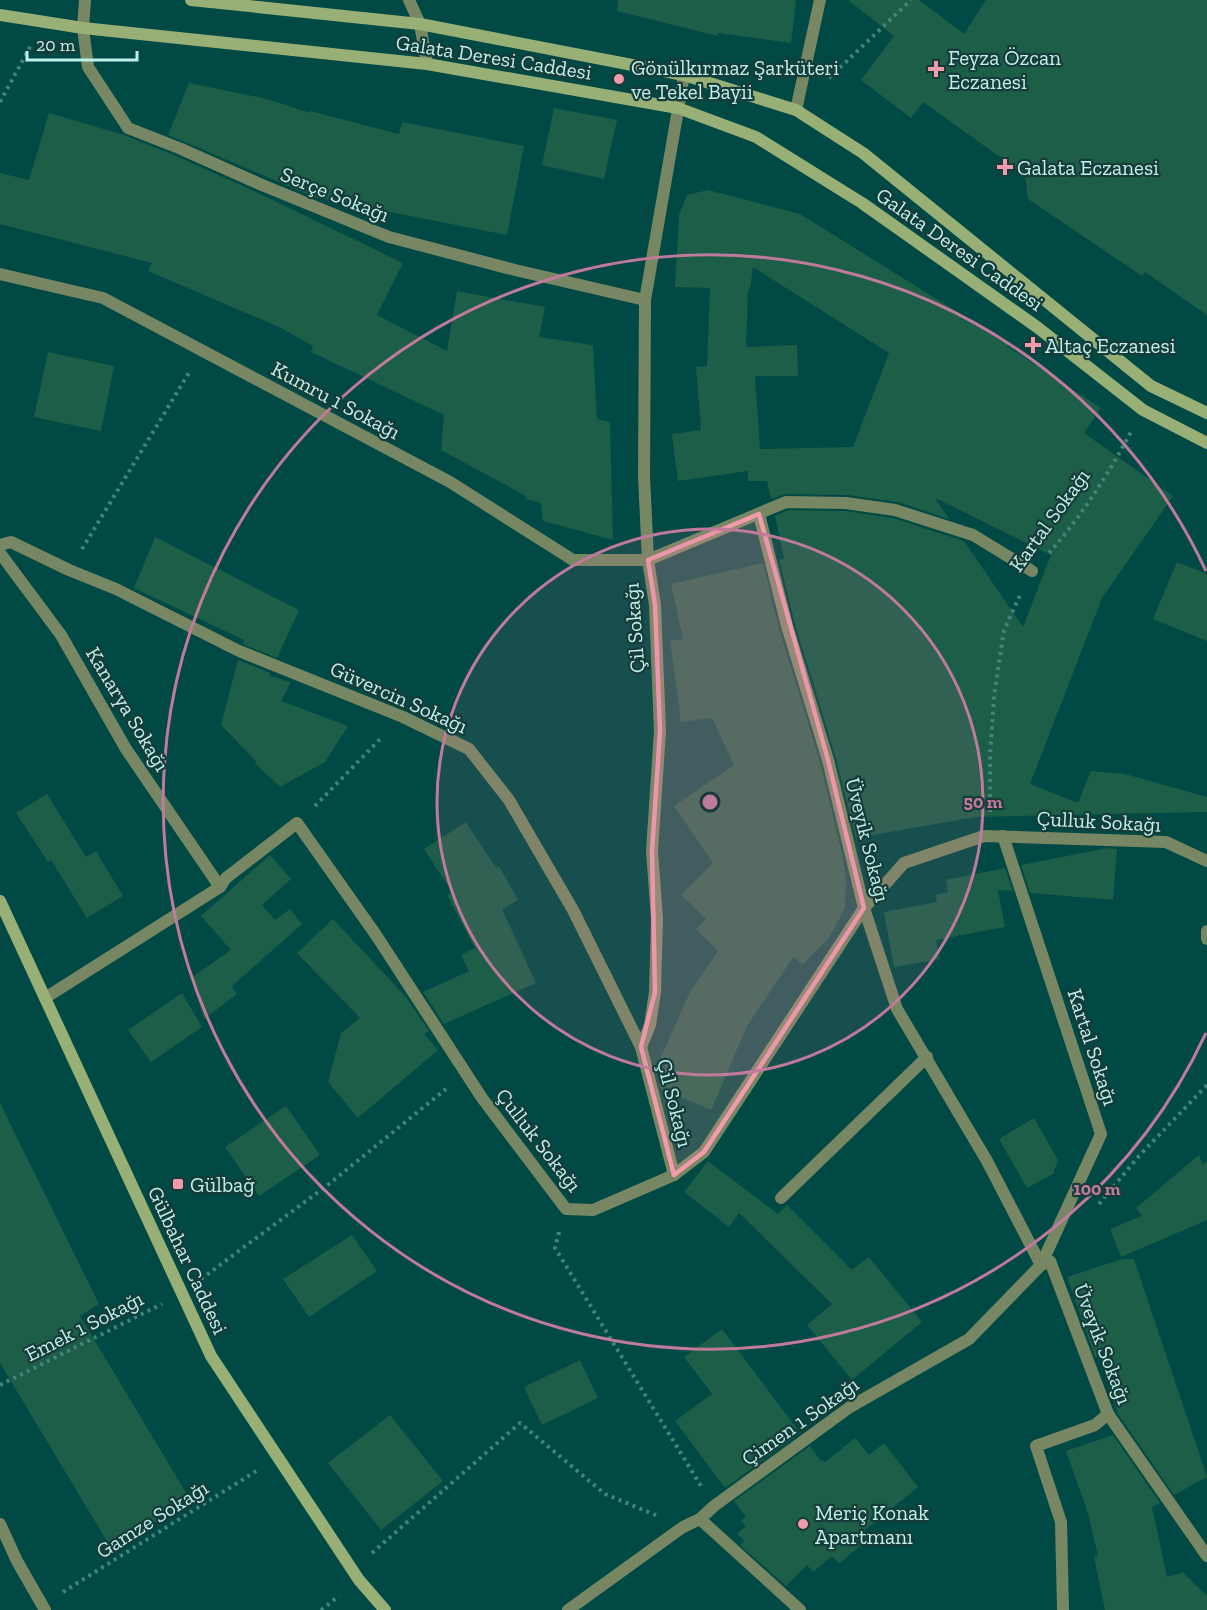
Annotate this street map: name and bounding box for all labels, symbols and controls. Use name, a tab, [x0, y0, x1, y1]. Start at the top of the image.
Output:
scale bar	[27, 24, 136, 62]
street label: Galata Deresi Caddesi	[394, 29, 594, 85]
text: 20 m	[36, 34, 76, 56]
place label: Feyza Özcan Eczanesi	[948, 45, 1061, 94]
place label: Gönülkırmaz Şarküteri ve Tekel Bayii	[631, 55, 839, 104]
marker: Feyza Özcan Eczanesi	[929, 62, 943, 76]
marker: Gönülkırmaz Şarküteri ve Tekel Bayii	[612, 72, 626, 86]
place label: Galata Eczanesi	[1017, 155, 1159, 180]
marker: Galata Eczanesi	[998, 160, 1012, 174]
street label: Serçe Sokağı	[277, 161, 393, 227]
street label: Galata Deresi Caddesi	[872, 182, 1048, 316]
place label: Altaç Eczanesi	[1045, 333, 1176, 358]
marker: Altaç Eczanesi	[1026, 338, 1040, 352]
street label: Kumru 1 Sokağı	[268, 356, 405, 444]
street label: Kartal Sokağı	[1003, 464, 1095, 576]
street label: Çil Sokağı	[618, 582, 650, 674]
street label: Kanarya Sokağı	[81, 642, 175, 776]
street label: Güvercin Sokağı	[326, 656, 472, 739]
street label: Üveyik Sokağı	[840, 775, 896, 905]
text: 50 m	[964, 791, 1003, 813]
centre of rings	[700, 792, 720, 812]
street label: Çulluk Sokağı	[1036, 805, 1162, 837]
street label: Kartal Sokağı	[1062, 986, 1124, 1109]
street label: Çil Sokağı	[652, 1056, 698, 1150]
street label: Çulluk Sokağı	[491, 1083, 587, 1197]
place label: Gülbağ	[190, 1172, 255, 1197]
marker: Gülbağ	[171, 1177, 185, 1191]
text: 100 m	[1073, 1178, 1121, 1200]
street label: Gülbahar Caddesi	[143, 1182, 233, 1338]
street label: Üveyik Sokağı	[1069, 1280, 1138, 1408]
street label: Emek 1 Sokağı	[21, 1285, 147, 1366]
street label: Çimen 1 Sokağı	[737, 1371, 864, 1471]
street label: Gamze Sokağı	[91, 1475, 213, 1563]
place label: Meriç Konak Apartmanı	[815, 1500, 929, 1549]
marker: Meriç Konak Apartmanı	[796, 1517, 810, 1531]

